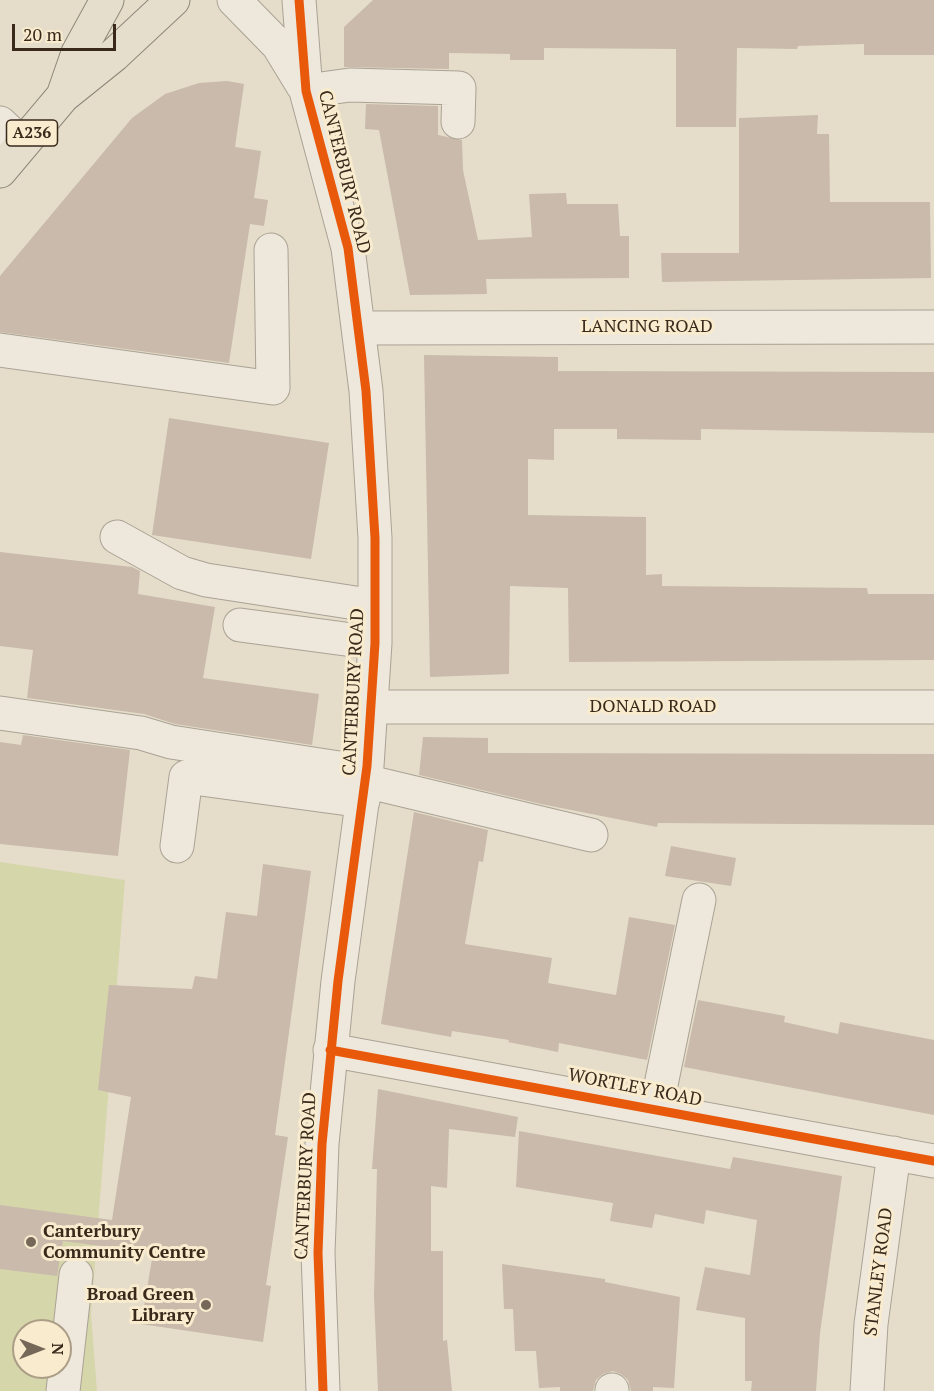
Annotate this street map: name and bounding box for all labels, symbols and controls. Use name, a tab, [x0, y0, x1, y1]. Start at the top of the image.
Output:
scale bar	[15, 12, 118, 50]
text: 20 m	[23, 22, 62, 46]
street label: CANTERBURY ROAD	[313, 88, 375, 256]
road number: A236	[6, 120, 57, 146]
street label: LANCING ROAD	[581, 316, 713, 338]
street label: CANTERBURY ROAD	[339, 608, 369, 776]
street label: DONALD ROAD	[590, 696, 716, 718]
street label: WORTLEY ROAD	[566, 1064, 704, 1112]
street label: CANTERBURY ROAD	[291, 1092, 321, 1260]
street label: STANLEY ROAD	[860, 1206, 898, 1338]
place label: Canterbury Community Centre	[43, 1221, 206, 1264]
marker: Canterbury Community Centre	[24, 1235, 38, 1249]
place label: Broad Green Library	[87, 1284, 194, 1326]
marker: Broad Green Library	[199, 1298, 213, 1312]
north arrow	[12, 1319, 72, 1379]
text: N	[47, 1343, 69, 1355]

